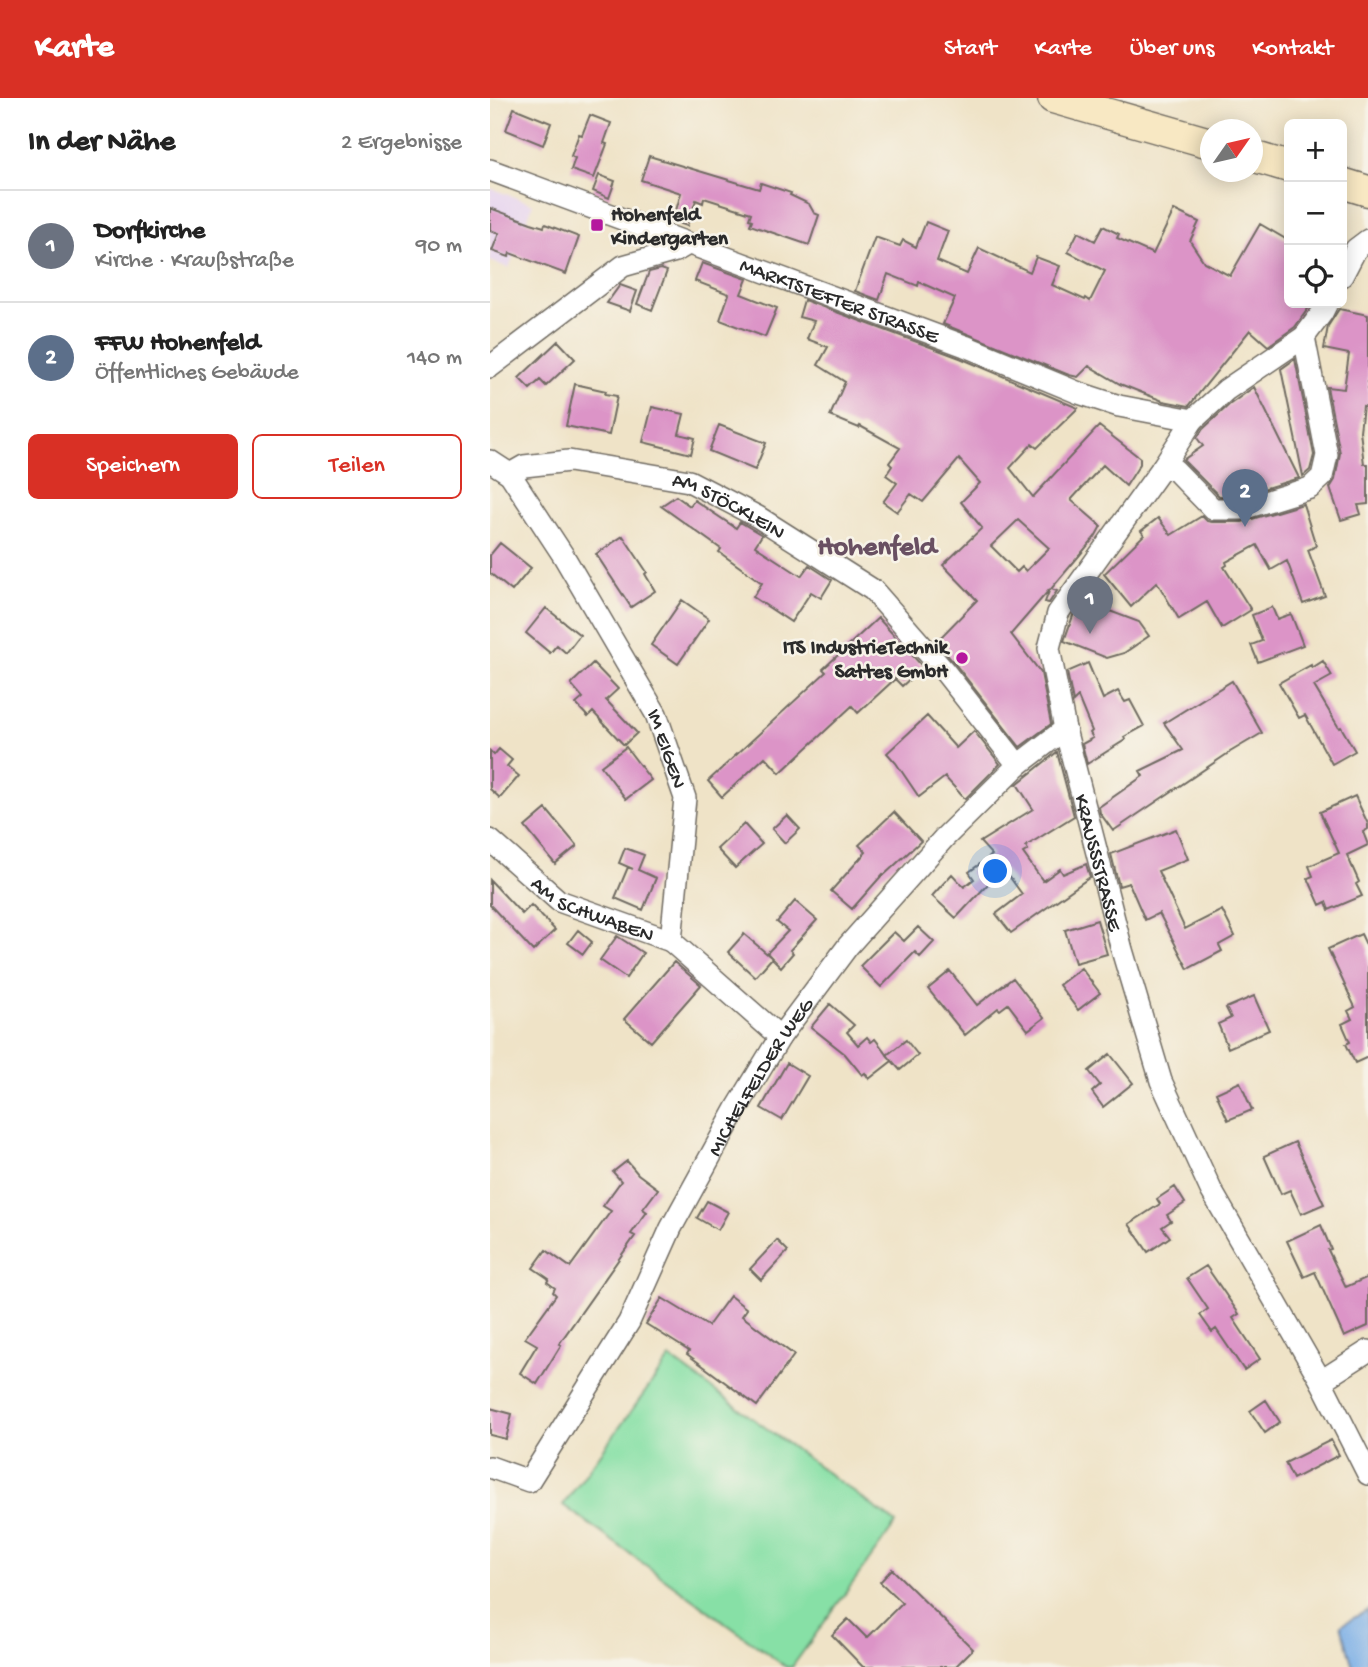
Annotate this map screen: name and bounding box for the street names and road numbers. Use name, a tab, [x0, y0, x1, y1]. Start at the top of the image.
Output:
street label: MARKTSTEFTER STRASSE	[736, 255, 942, 351]
street label: AM STÖCKLEIN	[670, 469, 789, 547]
street label: IM EIGEN	[640, 705, 690, 793]
street label: KRAUSSSTRASSE	[1066, 792, 1126, 935]
street label: AM SCHWABEN	[524, 873, 657, 950]
street label: MICHELFELDER WEG	[704, 993, 821, 1162]

